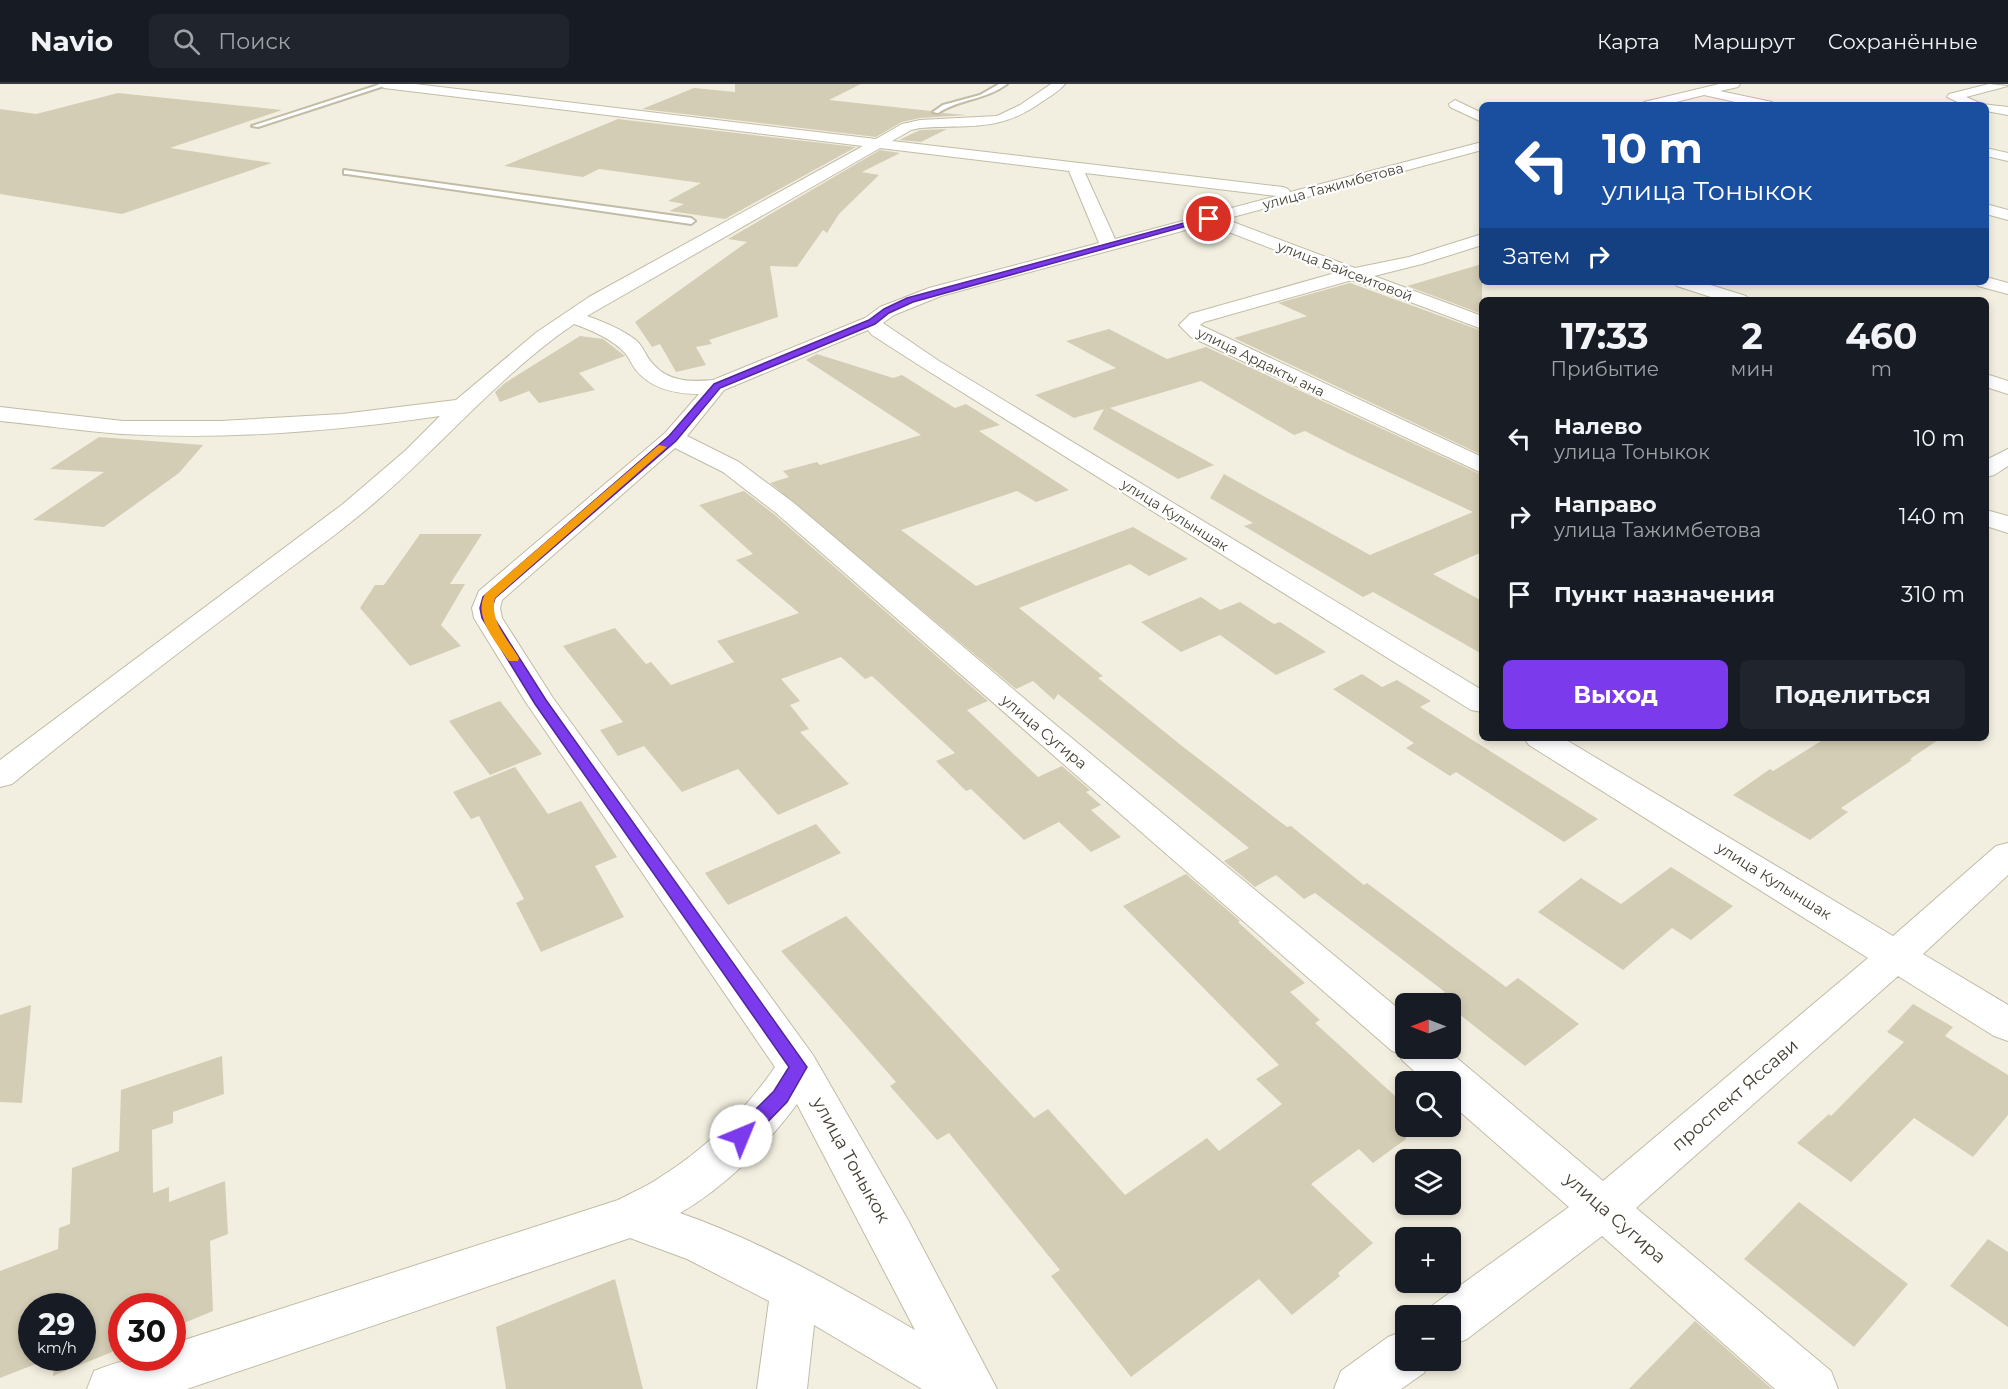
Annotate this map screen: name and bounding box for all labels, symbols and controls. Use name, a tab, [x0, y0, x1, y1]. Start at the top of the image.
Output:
search box	[149, 14, 569, 68]
text: Navio	[30, 24, 113, 58]
icon: search	[170, 25, 203, 58]
text: Поиск	[218, 28, 291, 55]
text: Карта	[1597, 29, 1660, 54]
text: Маршрут	[1693, 29, 1795, 54]
text: Сохранённые	[1828, 29, 1978, 54]
text: 10 m	[1602, 122, 1703, 174]
icon: left	[1503, 126, 1581, 204]
street label: улица Тажимбетова	[1260, 159, 1405, 214]
text: улица Тоныкок	[1602, 174, 1812, 207]
pin	[1183, 193, 1234, 244]
icon: arrive	[1192, 202, 1225, 235]
street label: улица Байсеитовой	[1274, 237, 1415, 305]
icon: right	[1582, 240, 1615, 273]
text: Затем	[1503, 243, 1570, 270]
text: 17:33	[1561, 314, 1649, 358]
text: 2	[1741, 314, 1763, 358]
text: 460	[1845, 314, 1917, 358]
street label: улица Ардакты ана	[1193, 323, 1328, 401]
text: Прибытие	[1551, 357, 1659, 381]
text: мин	[1731, 357, 1774, 381]
text: m	[1871, 357, 1892, 381]
text: Налево	[1554, 413, 1642, 440]
icon: left	[1503, 422, 1536, 455]
text: 10 m	[1913, 425, 1965, 452]
text: улица Тоныкок	[1554, 440, 1710, 464]
street label: улица Кулыншак	[1117, 474, 1232, 555]
text: Направо	[1554, 491, 1657, 518]
icon: right	[1503, 500, 1536, 533]
text: 140 m	[1899, 503, 1965, 530]
text: улица Тажимбетова	[1554, 518, 1761, 542]
icon: arrive	[1503, 578, 1536, 611]
text: Пункт назначения	[1554, 581, 1775, 608]
text: 310 m	[1901, 581, 1965, 608]
button: Выход	[1503, 660, 1728, 729]
button: Поделиться	[1740, 660, 1965, 729]
street label: улица Сугира	[997, 690, 1091, 773]
street label: улица Кулыншак	[1713, 837, 1835, 924]
north arrow	[1395, 993, 1461, 1059]
map controls	[1395, 993, 1461, 1371]
street label: проспект Яссави	[1667, 1034, 1803, 1156]
button: search	[1395, 1071, 1461, 1137]
street label: улица Тоныкок	[807, 1092, 895, 1227]
position arrow	[709, 1104, 773, 1168]
button: layers	[1395, 1149, 1461, 1215]
street label: улица Сугира	[1559, 1167, 1670, 1268]
button: +	[1395, 1227, 1461, 1293]
speed limit sign: 30	[108, 1293, 186, 1371]
button: −	[1395, 1305, 1461, 1371]
text: 29	[39, 1306, 75, 1343]
text: km/h	[37, 1338, 77, 1357]

